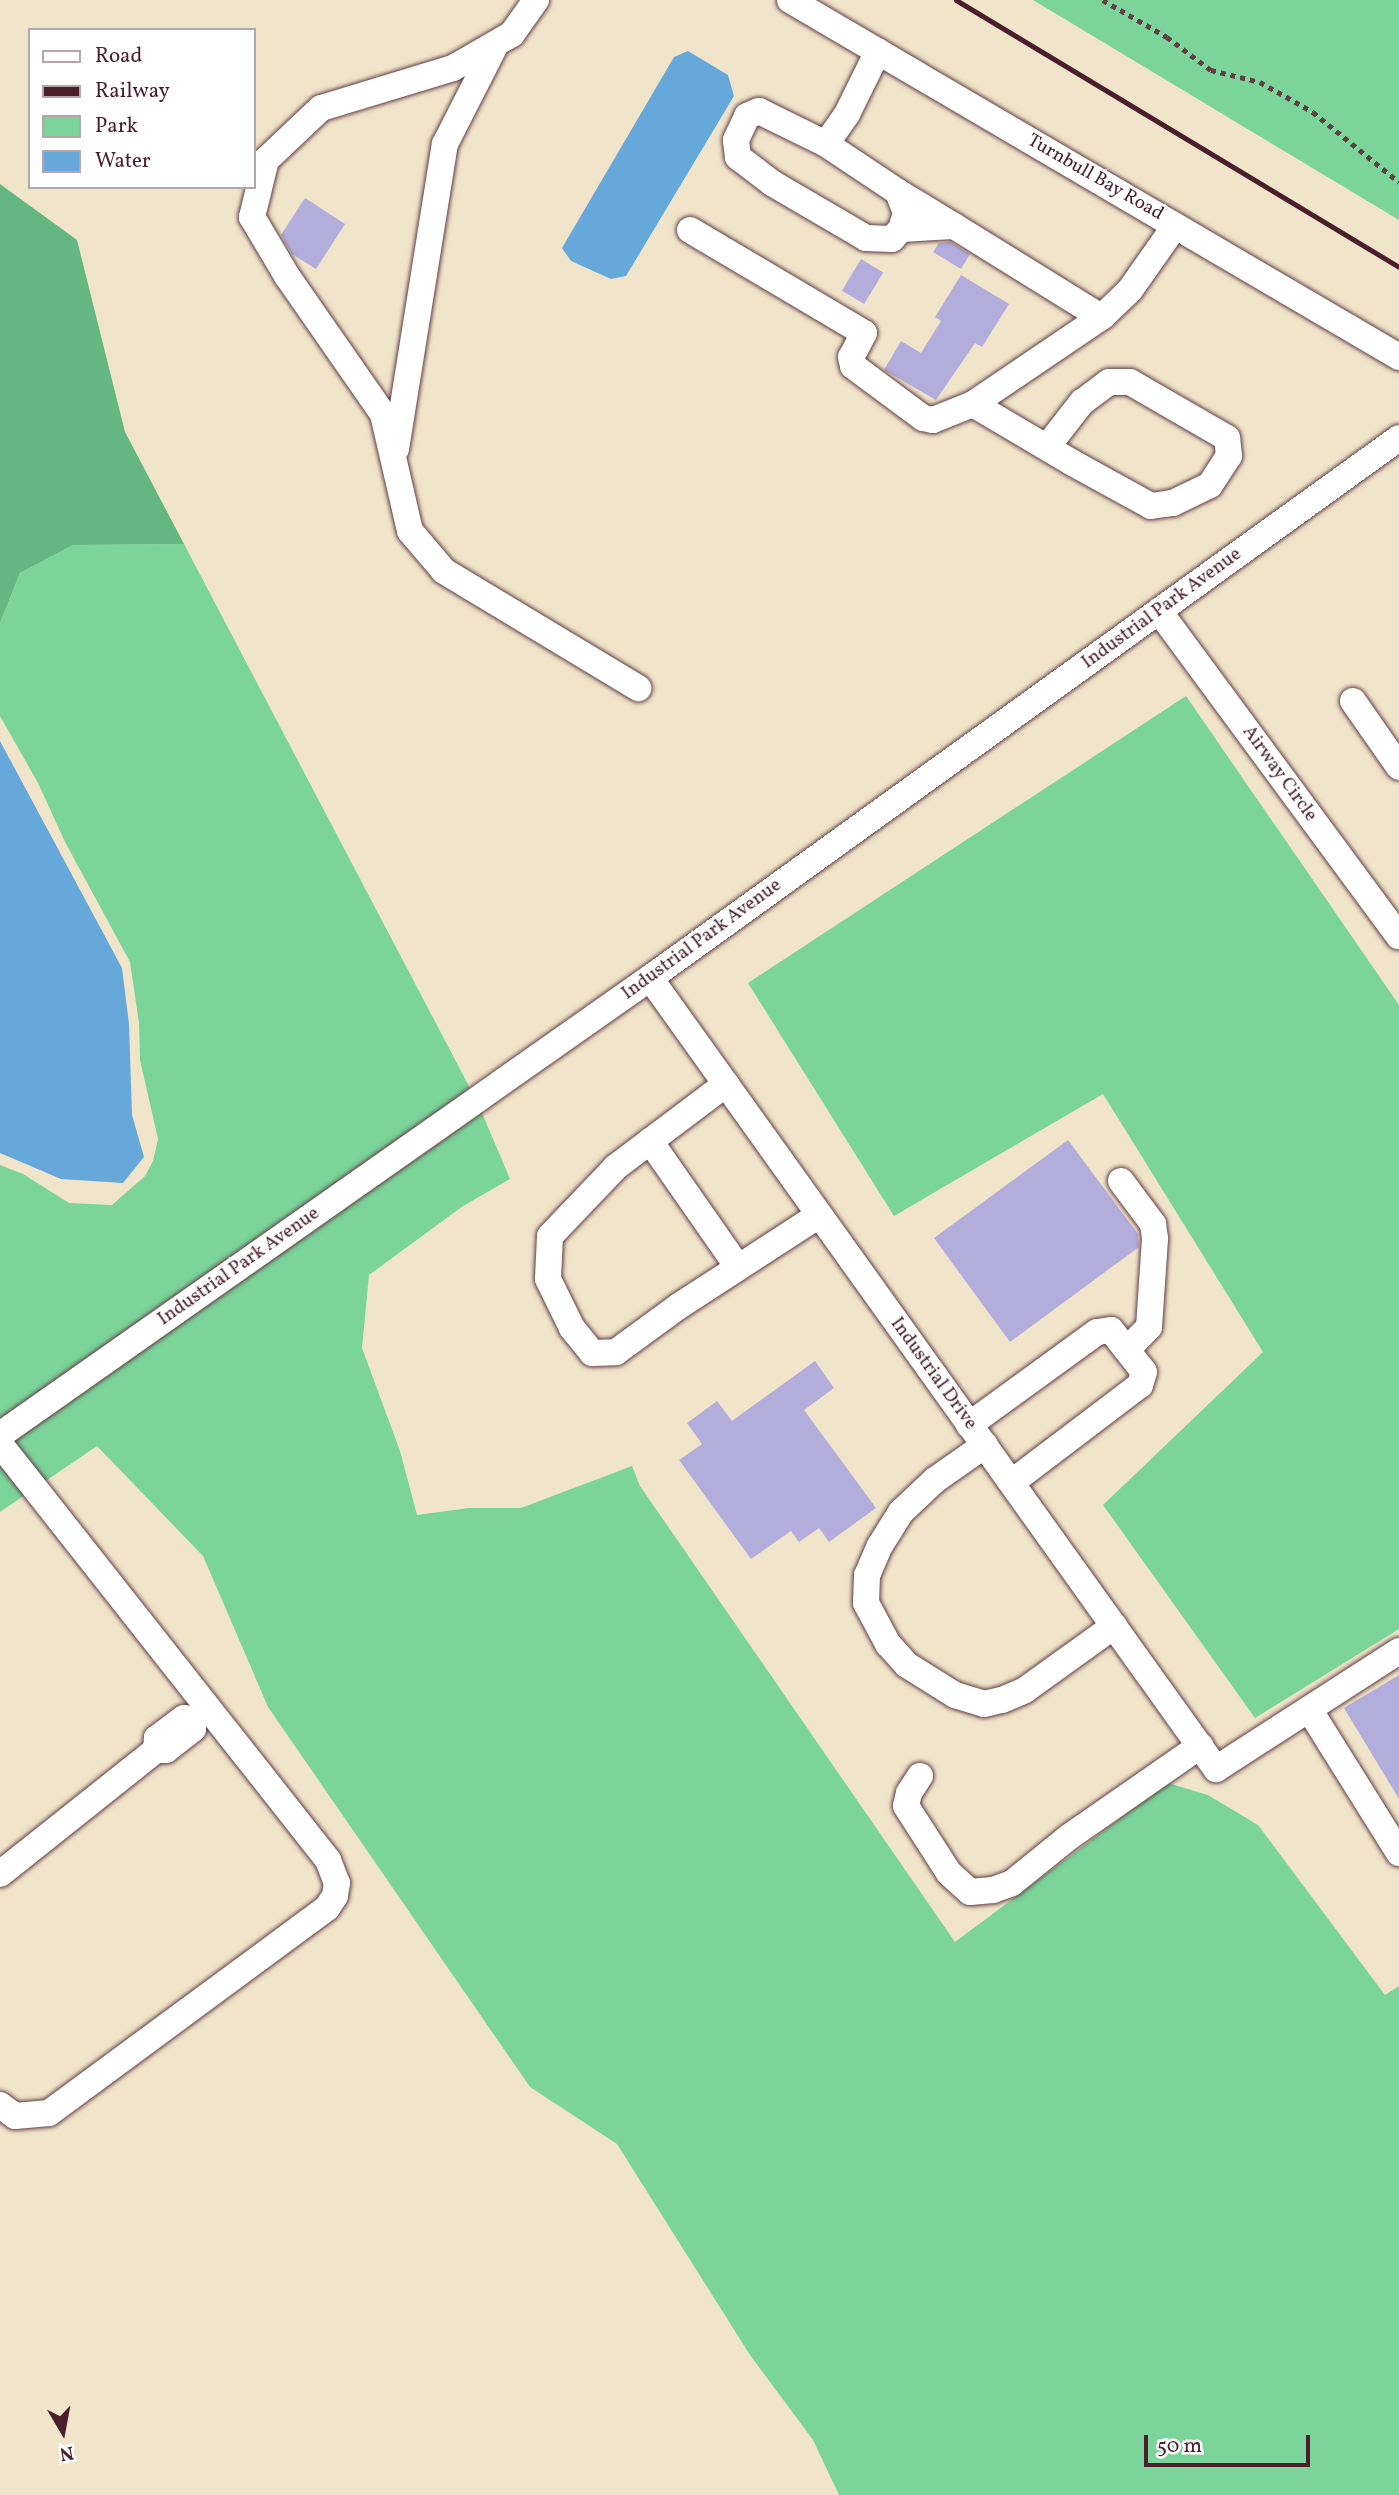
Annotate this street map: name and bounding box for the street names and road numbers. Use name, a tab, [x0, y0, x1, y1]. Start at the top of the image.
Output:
street label: Turnbull Bay Road	[1023, 130, 1167, 226]
street label: Industrial Park Avenue	[1078, 543, 1246, 675]
street label: Airway Circle	[1236, 721, 1322, 827]
street label: Industrial Park Avenue	[618, 874, 786, 1006]
street label: Industrial Park Avenue	[154, 1203, 324, 1331]
street label: Industrial Drive	[885, 1313, 981, 1435]

